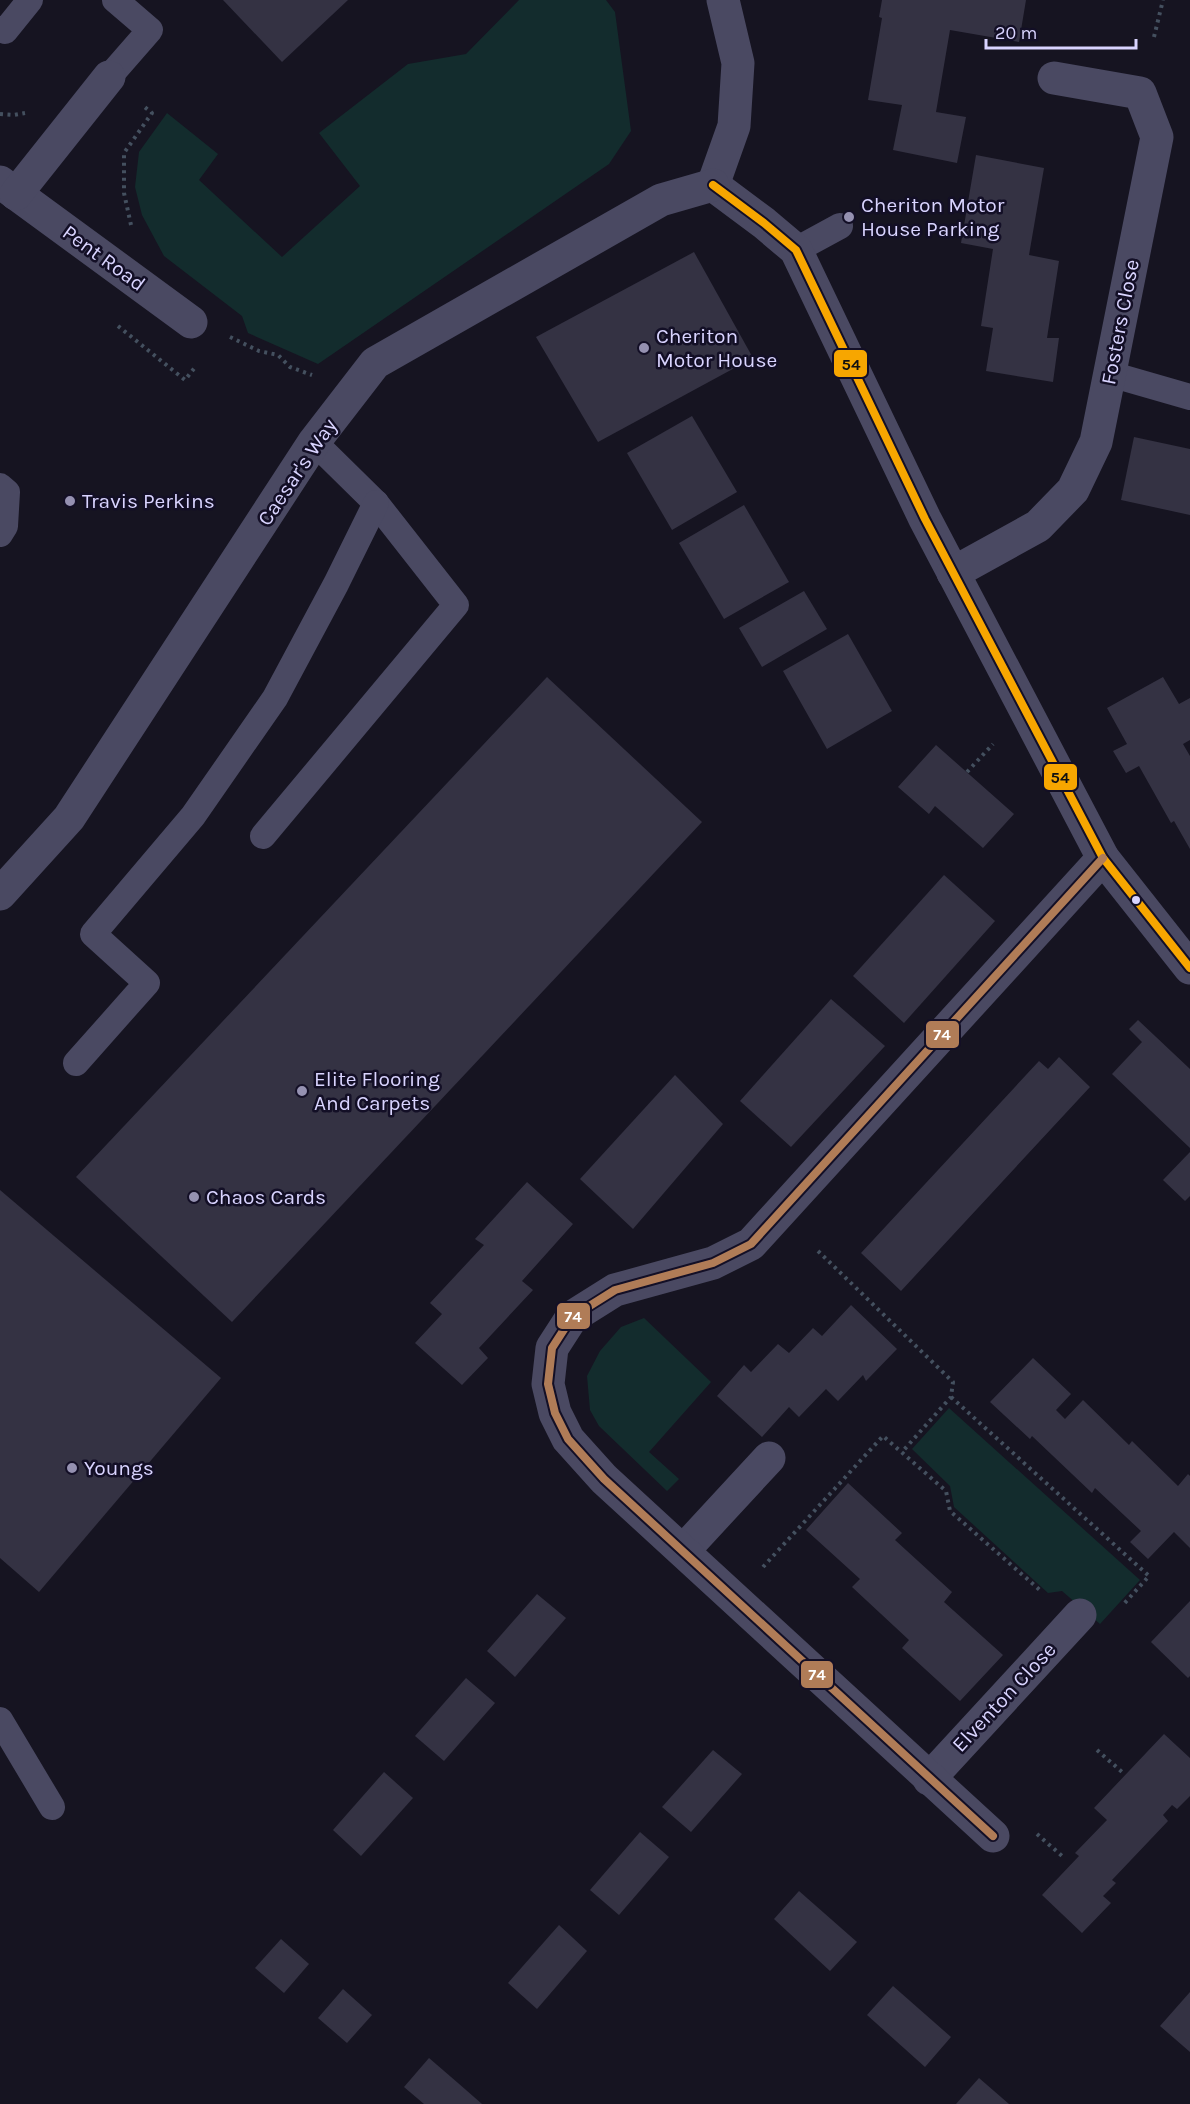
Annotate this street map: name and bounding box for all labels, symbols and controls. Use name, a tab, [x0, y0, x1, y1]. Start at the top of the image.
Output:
scale bar	[986, 12, 1136, 50]
text: 20 m	[995, 22, 1037, 44]
place label: Cheriton Motor House Parking	[861, 193, 1005, 241]
marker: Cheriton Motor House Parking	[842, 210, 856, 224]
street label: Pent Road	[58, 220, 150, 296]
street label: Fosters Close	[1096, 257, 1144, 387]
place label: Cheriton Motor House	[656, 324, 777, 372]
marker: Cheriton Motor House	[637, 341, 651, 355]
line badge: 54	[833, 349, 868, 378]
text: 54	[842, 355, 861, 374]
street label: Caesar's Way	[252, 414, 342, 530]
place label: Travis Perkins	[82, 489, 215, 513]
marker: Travis Perkins	[63, 494, 77, 508]
line badge: 54	[1043, 763, 1078, 791]
text: 54	[1051, 768, 1070, 787]
unlabelled marker	[1130, 894, 1142, 906]
line badge: 74	[925, 1020, 960, 1049]
text: 74	[933, 1025, 951, 1044]
place label: Elite Flooring And Carpets	[314, 1067, 440, 1115]
marker: Elite Flooring And Carpets	[295, 1084, 309, 1098]
place label: Chaos Cards	[206, 1185, 326, 1209]
marker: Chaos Cards	[187, 1190, 201, 1204]
line badge: 74	[556, 1302, 591, 1330]
text: 74	[564, 1307, 582, 1326]
place label: Youngs	[84, 1456, 154, 1480]
marker: Youngs	[65, 1461, 79, 1475]
street label: Elventon Close	[947, 1637, 1061, 1757]
line badge: 74	[800, 1660, 834, 1689]
text: 74	[808, 1665, 826, 1684]

